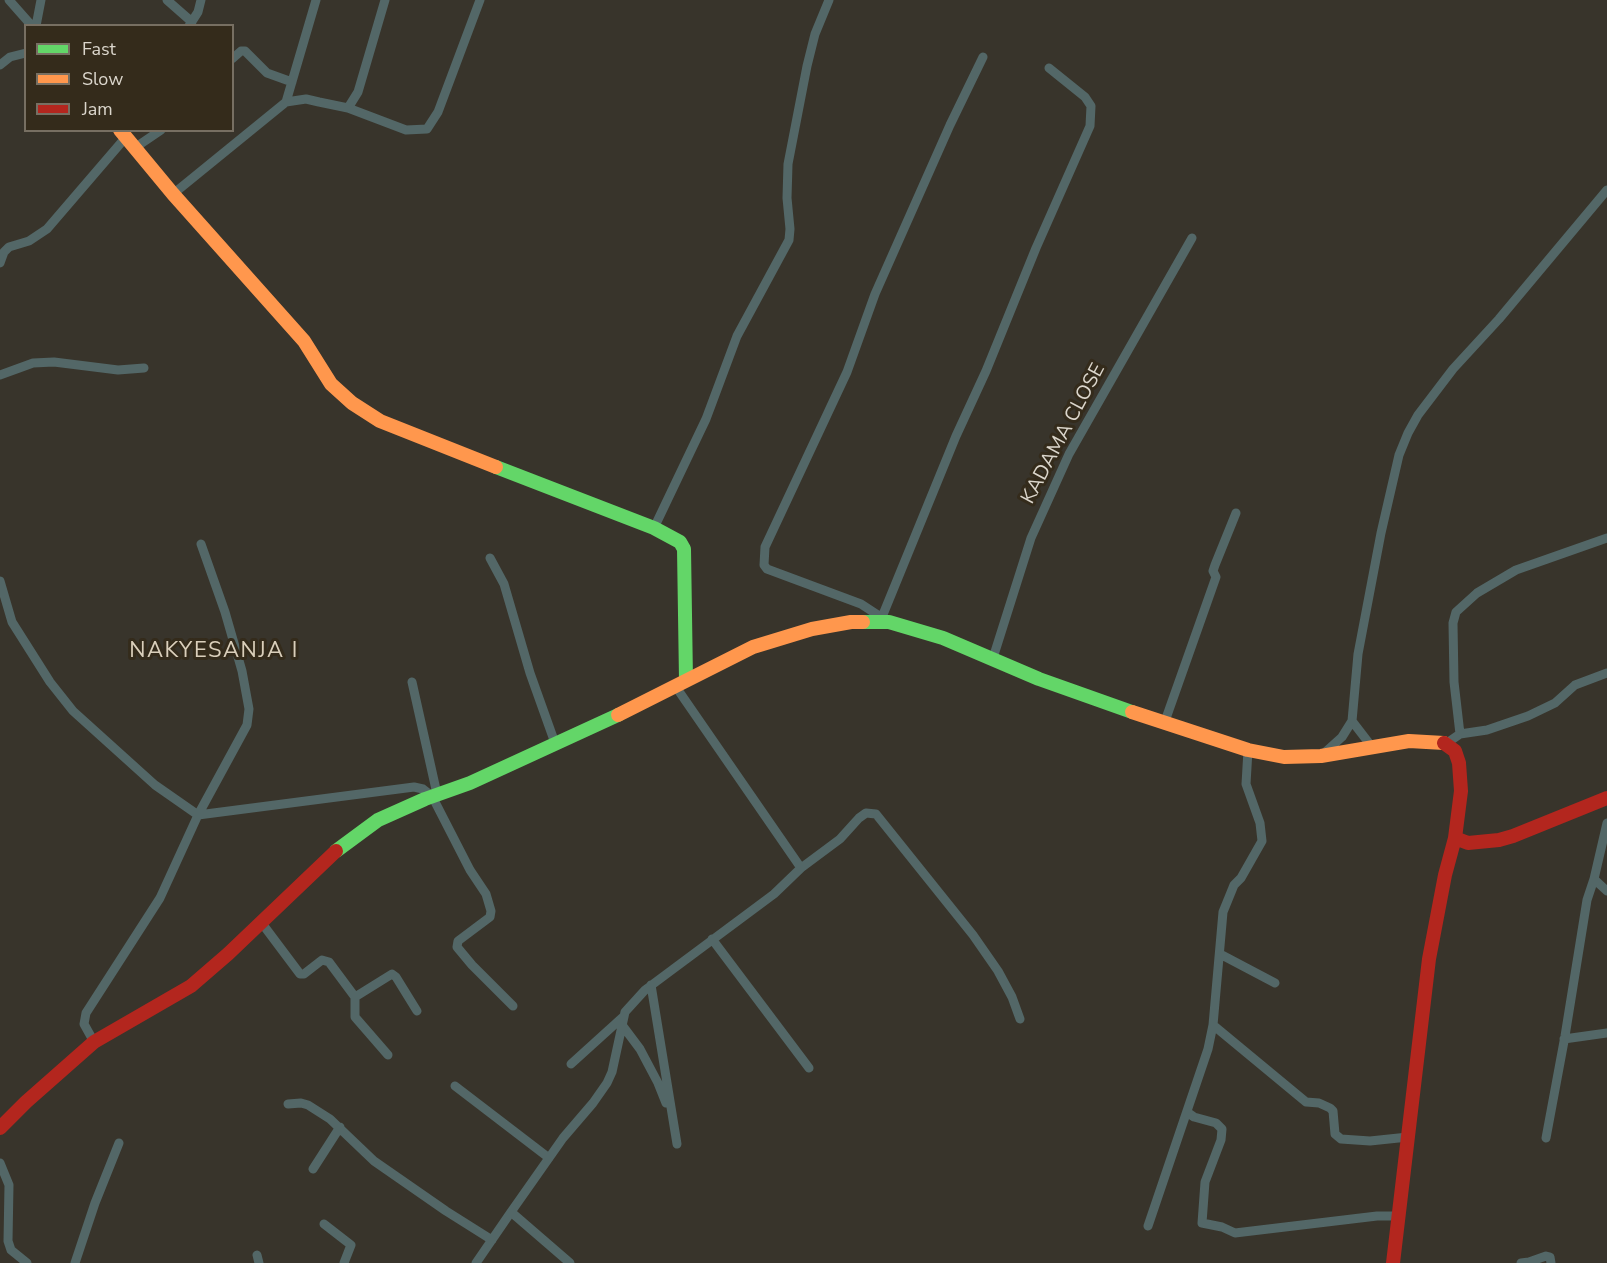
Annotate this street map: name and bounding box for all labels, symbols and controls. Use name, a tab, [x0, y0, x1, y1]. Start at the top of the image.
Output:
legend	[24, 24, 234, 132]
text: Fast	[82, 37, 116, 61]
text: Slow	[82, 67, 123, 91]
text: Jam	[82, 97, 113, 121]
street label: KADAMA CLOSE	[1017, 360, 1111, 508]
district label: NAKYESANJA I	[129, 639, 299, 665]

